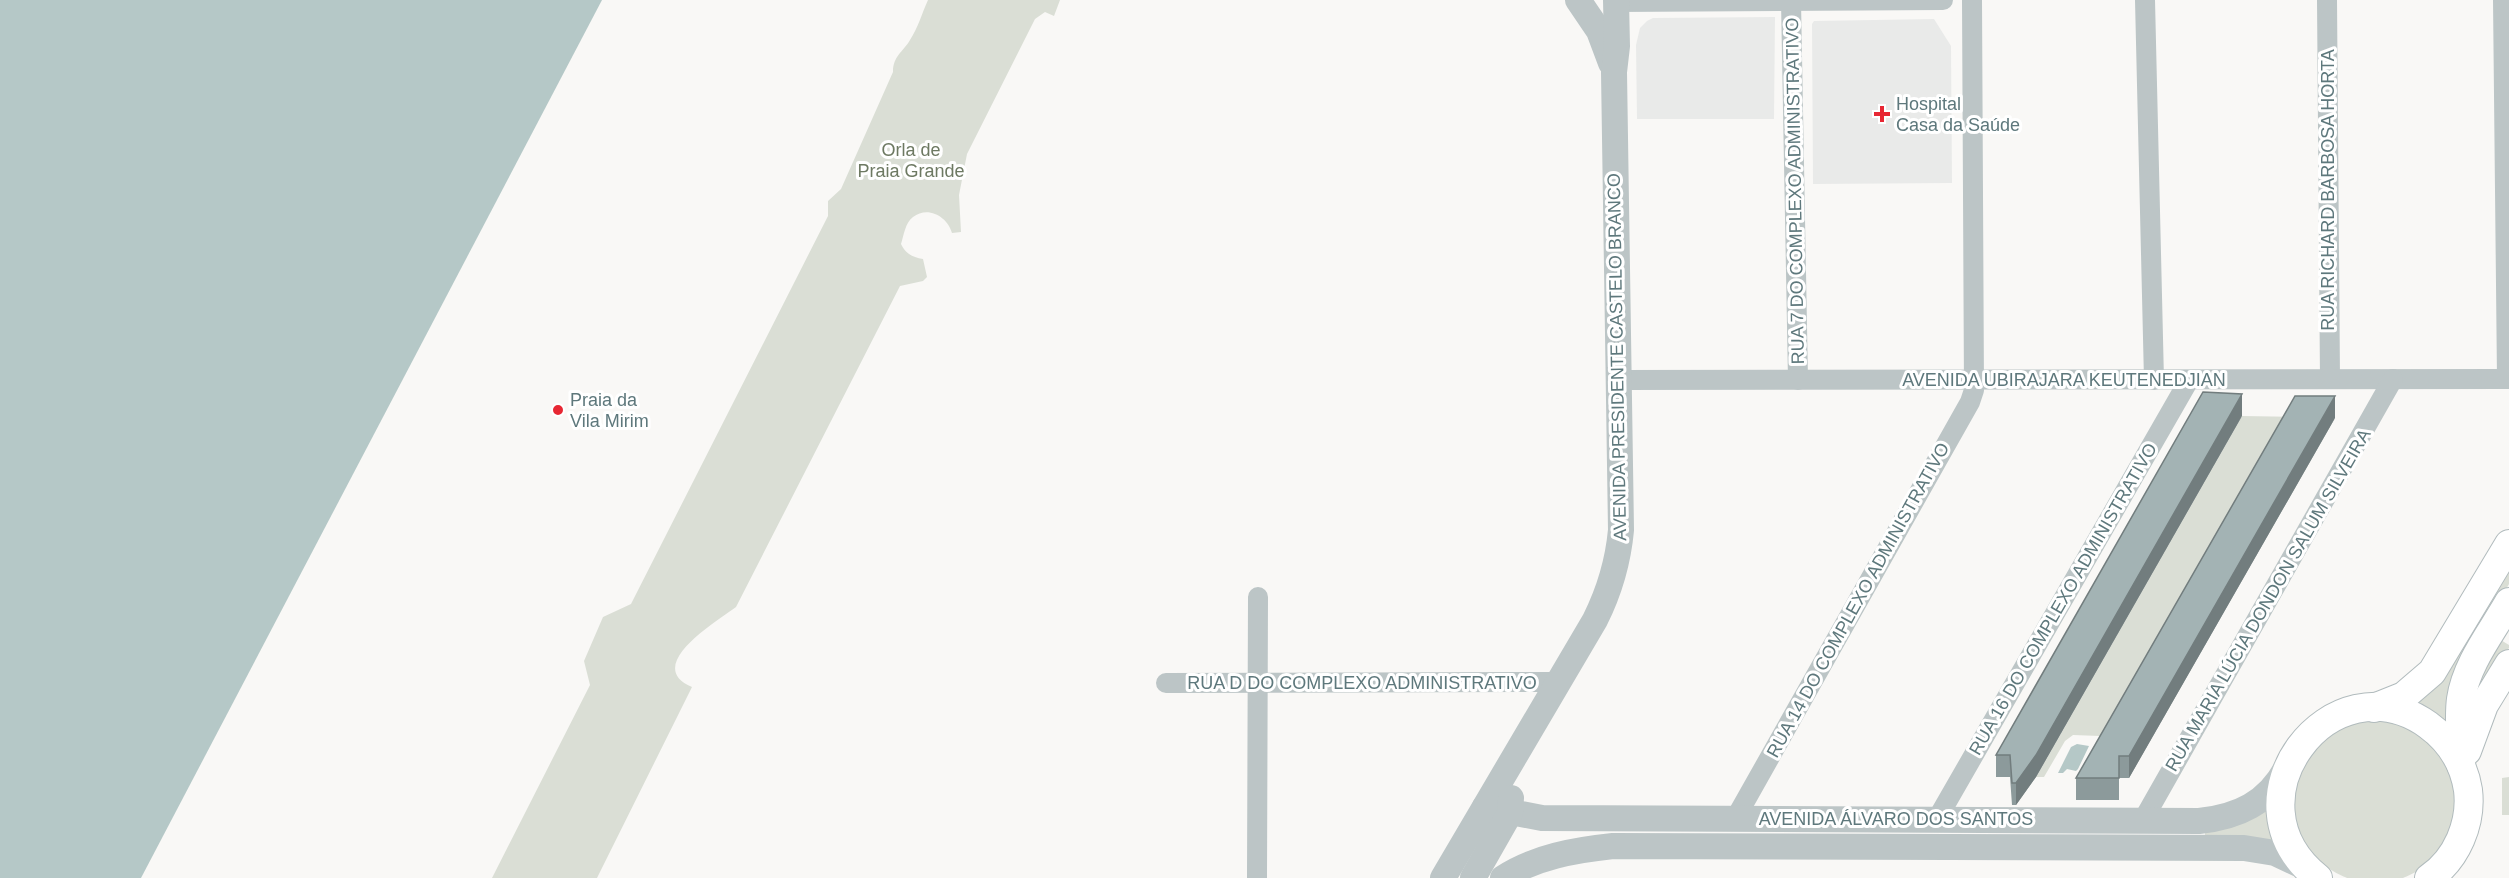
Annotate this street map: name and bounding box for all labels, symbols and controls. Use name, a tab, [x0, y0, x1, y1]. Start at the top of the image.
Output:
street label: RUA 7 DO COMPLEXO ADMINISTRATIVO	[1782, 17, 1808, 365]
street label: RUA RICHARD BARBOSA HORTA	[2318, 49, 2338, 331]
place label: Hospital Casa da Saúde	[1896, 94, 2020, 135]
marker: Hospital Casa da Saúde	[1873, 105, 1891, 123]
park label: Orla de Praia Grande	[857, 140, 965, 181]
street label: AVENIDA PRESIDENTE CASTELO BRANCO	[1604, 173, 1630, 541]
street label: AVENIDA UBIRAJARA KEUTENEDJIAN	[1902, 370, 2226, 390]
place label: Praia da Vila Mirim	[570, 390, 649, 431]
marker: Praia da Vila Mirim	[551, 403, 565, 417]
street label: RUA MARIA LÚCIA DONDON SALUM SILVEIRA	[2161, 425, 2375, 775]
street label: RUA 14 DO COMPLEXO ADMINISTRATIVO	[1763, 439, 1953, 761]
street label: RUA 16 DO COMPLEXO ADMINISTRATIVO	[1965, 440, 2161, 758]
street label: RUA D DO COMPLEXO ADMINISTRATIVO	[1187, 673, 1537, 693]
street label: AVENIDA ÁLVARO DOS SANTOS	[1759, 809, 2033, 829]

